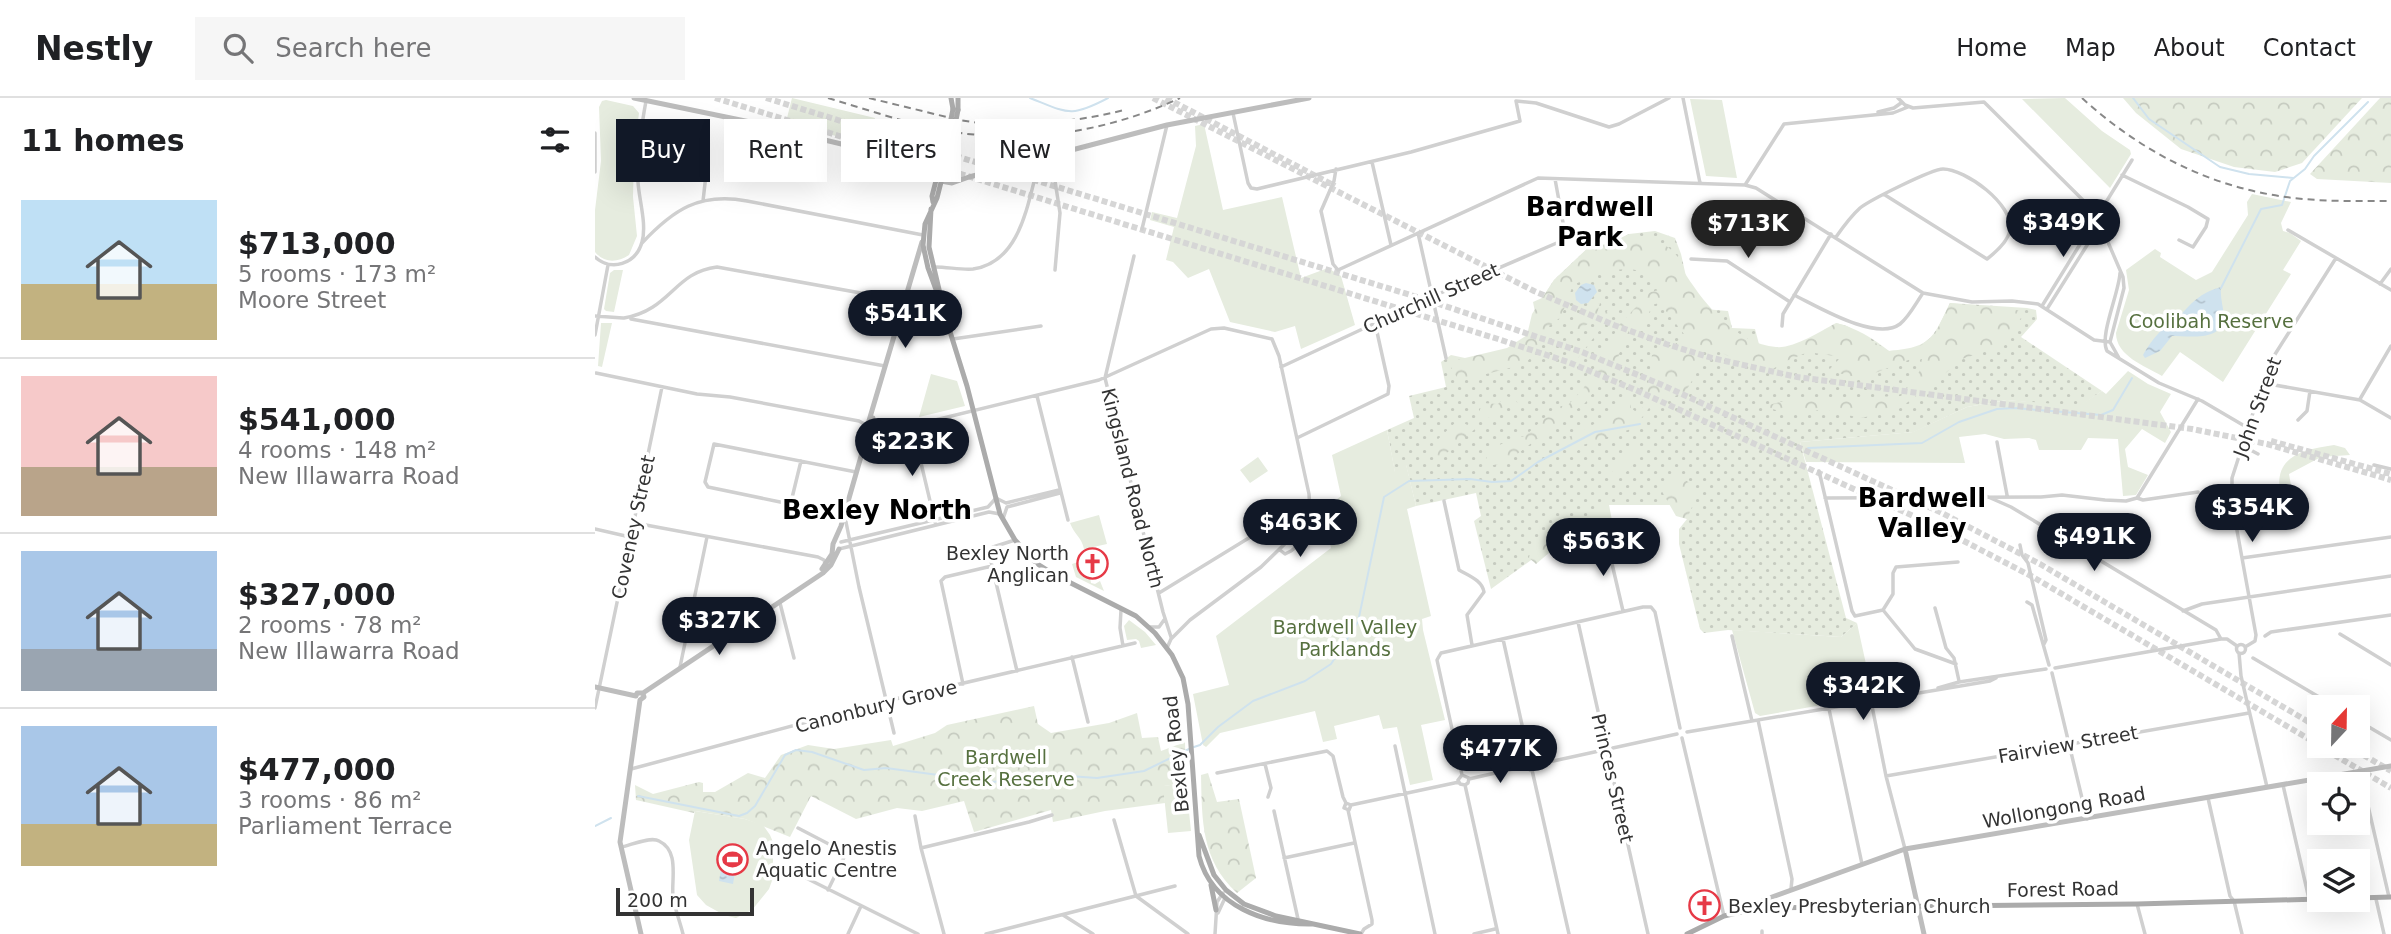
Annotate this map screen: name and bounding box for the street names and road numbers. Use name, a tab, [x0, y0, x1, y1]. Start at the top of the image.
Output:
street label: Churchill Street	[1359, 258, 1503, 338]
street label: John Street	[2228, 354, 2285, 461]
street label: Kingsland Road North	[1097, 386, 1169, 590]
street label: Coveney Street	[607, 453, 659, 601]
street label: Canonbury Grove	[793, 675, 959, 737]
street label: Bexley Road	[1159, 694, 1193, 814]
street label: Princes Street	[1587, 711, 1639, 845]
street label: Fairview Street	[1996, 721, 2140, 767]
street label: Wollongong Road	[1981, 782, 2147, 832]
street label: Forest Road	[2007, 877, 2119, 901]

